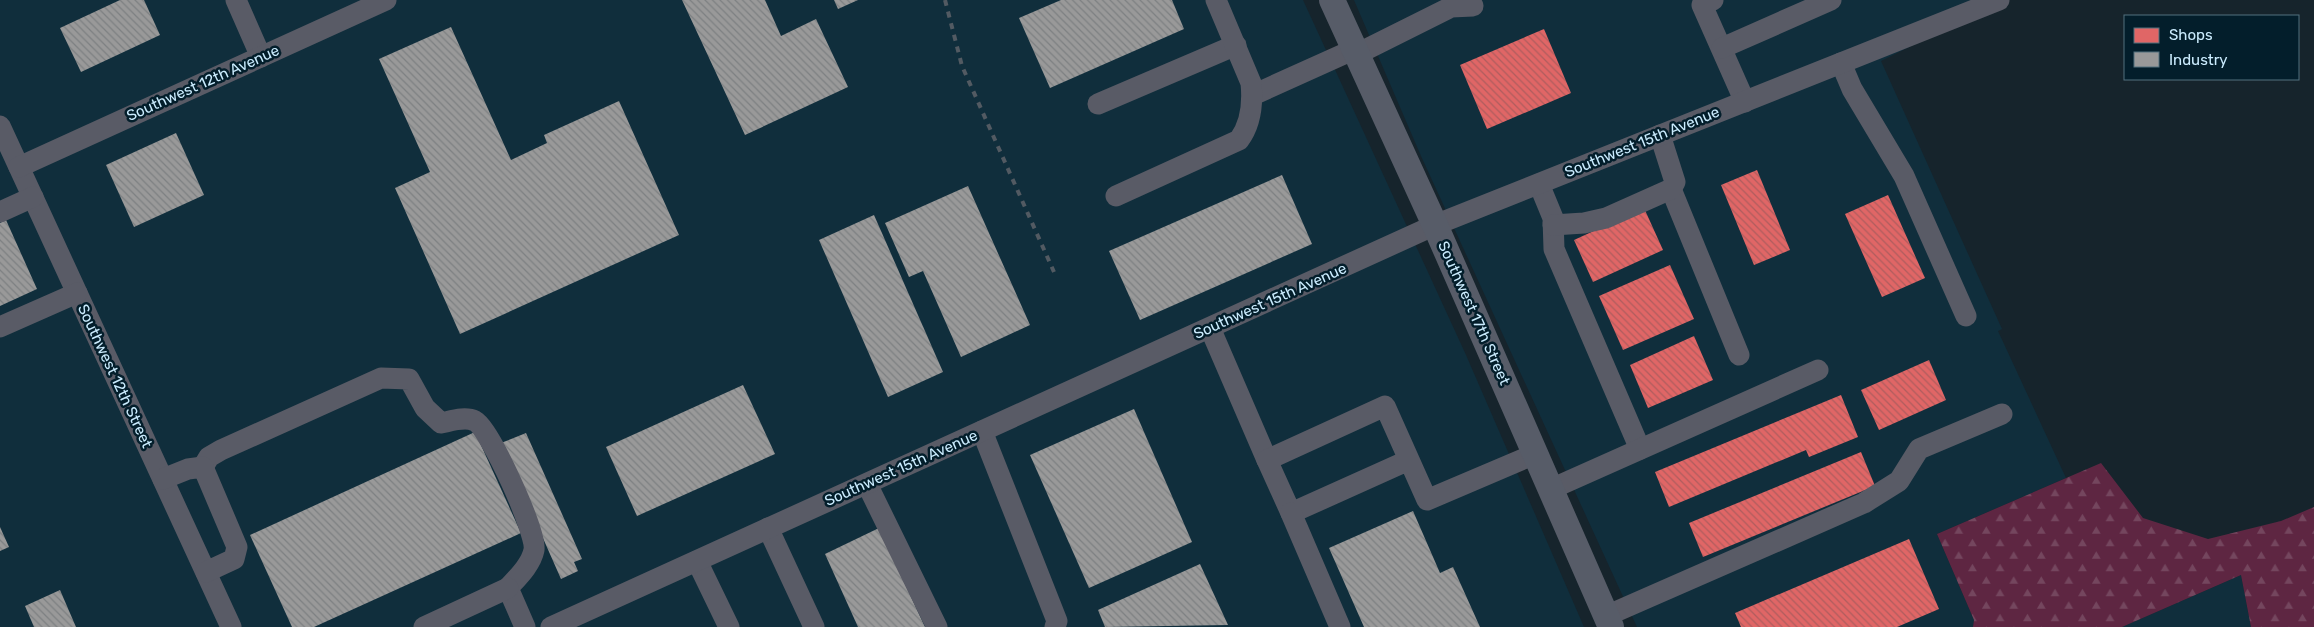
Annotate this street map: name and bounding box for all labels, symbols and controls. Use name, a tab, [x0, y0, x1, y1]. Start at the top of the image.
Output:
legend	[2124, 15, 2299, 80]
text: Shops	[2169, 26, 2213, 44]
street label: Southwest 12th Avenue	[124, 41, 282, 125]
text: Industry	[2169, 51, 2228, 69]
street label: Southwest 15th Avenue	[1562, 103, 1722, 181]
street label: Southwest 17th Street	[1434, 238, 1514, 388]
street label: Southwest 15th Avenue	[1191, 259, 1349, 343]
street label: Southwest 12th Street	[74, 301, 156, 451]
street label: Southwest 15th Avenue	[822, 426, 980, 510]

